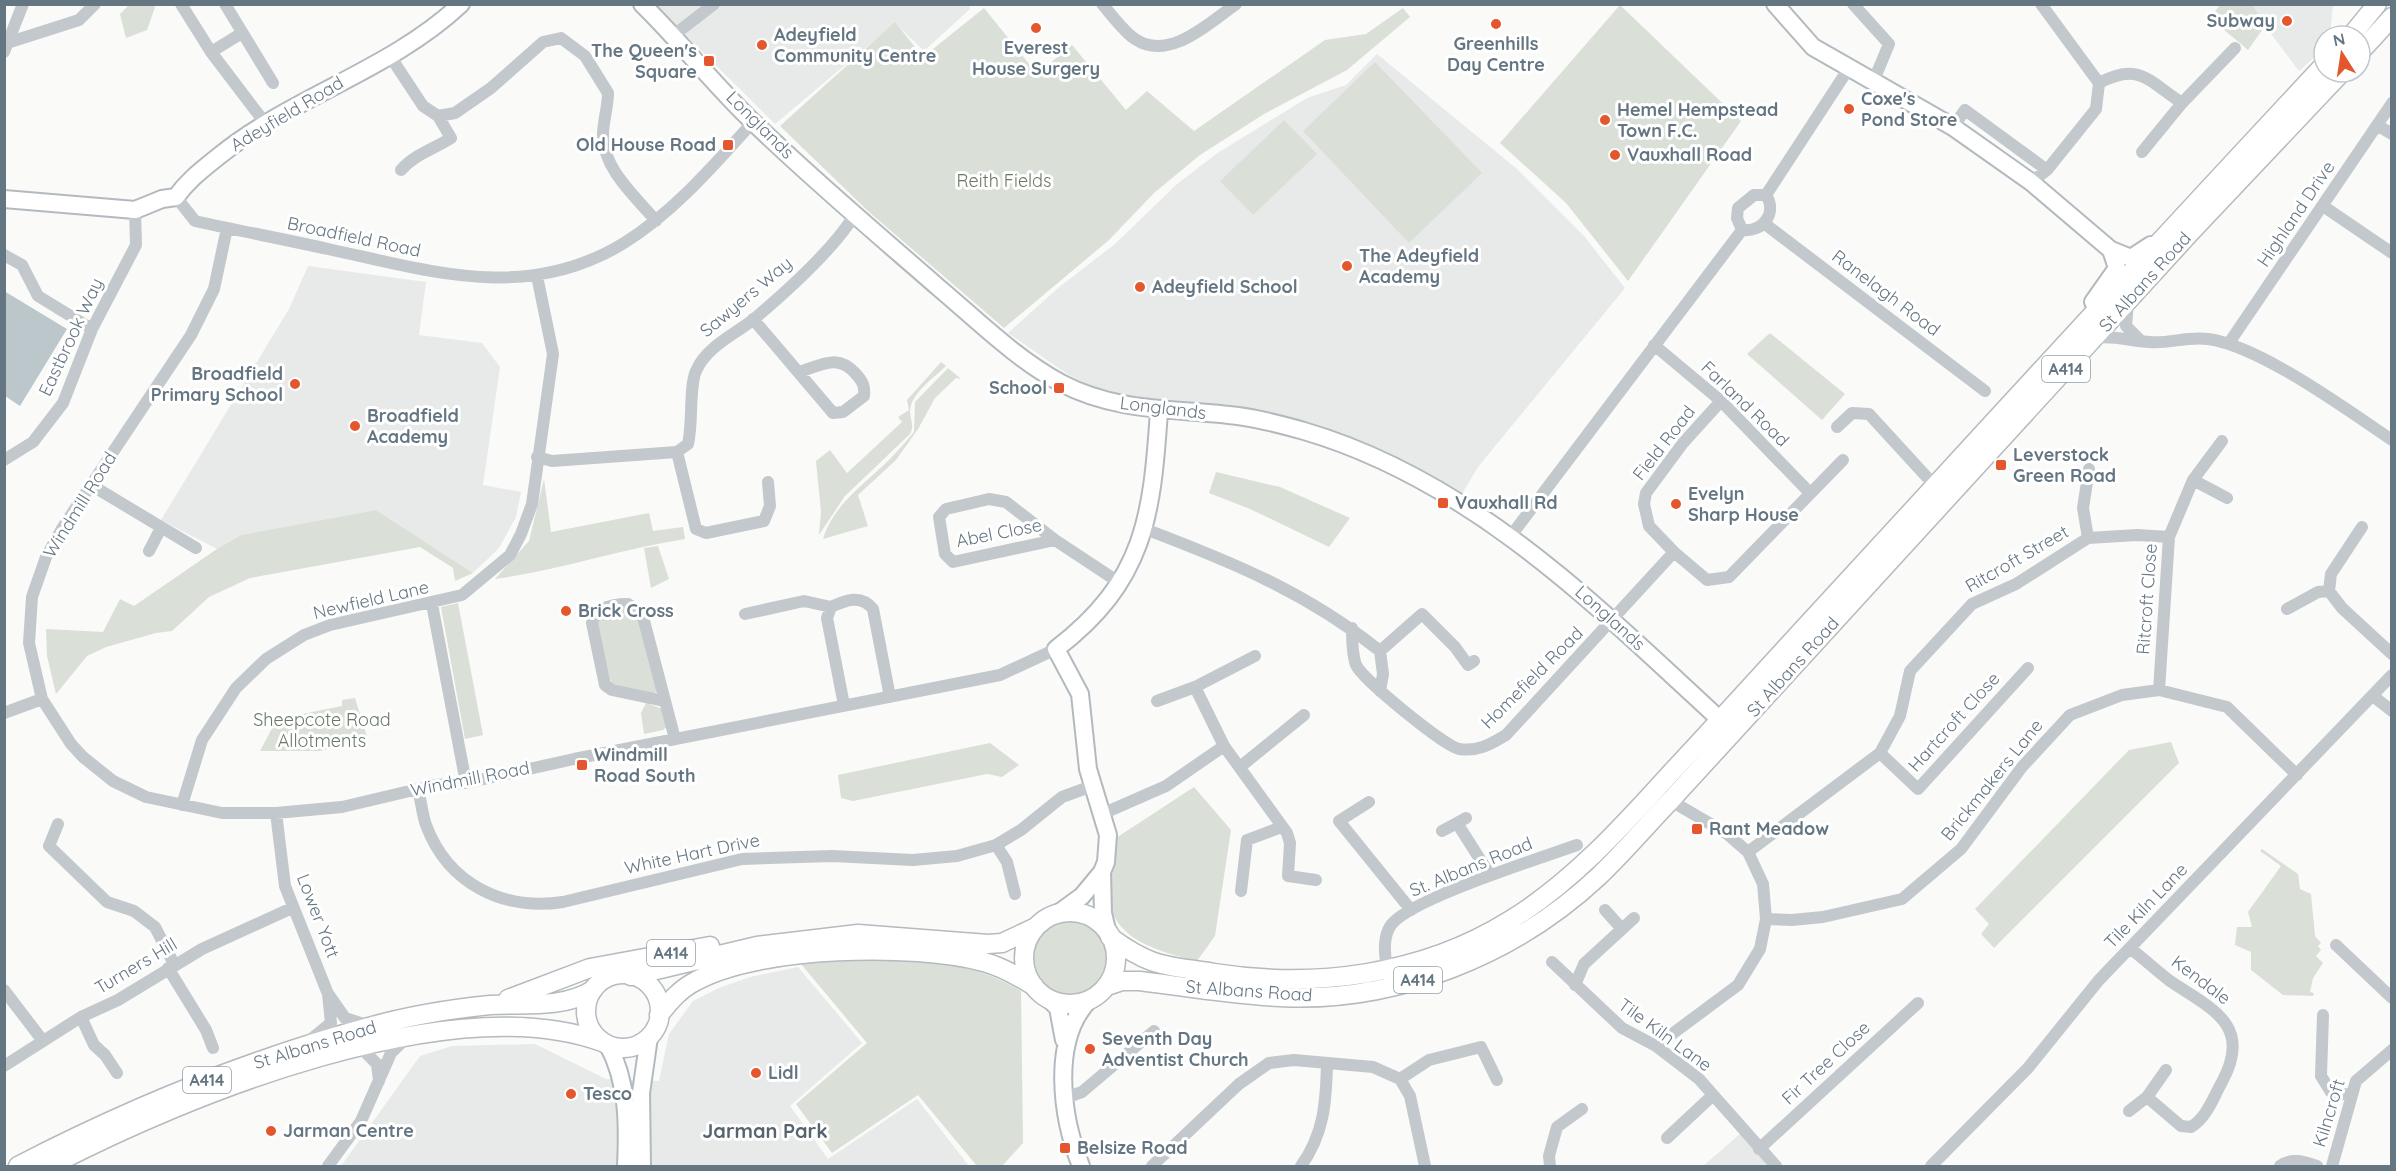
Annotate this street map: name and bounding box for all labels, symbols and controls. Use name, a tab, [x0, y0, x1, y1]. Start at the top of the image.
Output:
place label: Subway	[2207, 9, 2275, 32]
marker: Subway	[2280, 14, 2294, 28]
marker: Greenhills Day Centre	[1489, 17, 1503, 31]
marker: Everest House Surgery	[1029, 21, 1043, 35]
place label: Adeyfield Community Centre	[774, 23, 936, 67]
north arrow	[2312, 24, 2372, 84]
text: N	[2331, 28, 2347, 50]
place label: Greenhills Day Centre	[1447, 32, 1545, 76]
place label: Everest House Surgery	[972, 36, 1100, 80]
marker: Adeyfield Community Centre	[755, 38, 769, 52]
place label: The Queen's Square	[591, 39, 697, 83]
marker: The Queen's Square	[702, 54, 716, 68]
street label: Adeyfield Road	[226, 71, 347, 156]
street label: Longlands	[722, 86, 799, 163]
place label: Coxe's Pond Store	[1861, 87, 1957, 131]
place label: Hemel Hempstead Town F.C.	[1617, 98, 1778, 142]
marker: Coxe's Pond Store	[1842, 102, 1856, 116]
marker: Hemel Hempstead Town F.C.	[1598, 113, 1612, 127]
place label: Old House Road	[576, 133, 716, 156]
marker: Old House Road	[721, 138, 735, 152]
place label: Vauxhall Road	[1627, 143, 1752, 166]
marker: Vauxhall Road	[1608, 148, 1622, 162]
street label: Highland Drive	[2252, 156, 2339, 271]
park label: Reith Fields	[957, 169, 1051, 192]
street label: Broadfield Road	[285, 211, 423, 262]
street label: St Albans Road	[2094, 227, 2196, 337]
place label: The Adeyfield Academy	[1359, 244, 1479, 288]
street label: Ranelagh Road	[1828, 244, 1945, 341]
street label: Sawyers Way	[695, 251, 797, 342]
marker: The Adeyfield Academy	[1340, 259, 1354, 273]
street label: Eastbrook Way	[33, 274, 108, 400]
place label: Adeyfield School	[1152, 275, 1298, 298]
marker: Adeyfield School	[1133, 280, 1147, 294]
street label: Farland Road	[1696, 356, 1794, 451]
road number: A414	[2042, 356, 2090, 382]
place label: Broadfield Primary School	[151, 362, 283, 406]
place label: School	[989, 376, 1047, 399]
marker: Broadfield Primary School	[288, 377, 302, 391]
marker: School	[1052, 381, 1066, 395]
street label: Longlands	[1119, 391, 1208, 424]
street label: Field Road	[1627, 401, 1700, 485]
place label: Broadfield Academy	[367, 404, 459, 448]
marker: Broadfield Academy	[348, 419, 362, 433]
place label: Leverstock Green Road	[2013, 443, 2116, 487]
street label: Windmill Road	[38, 447, 121, 562]
marker: Leverstock Green Road	[1994, 458, 2008, 472]
place label: Evelyn Sharp House	[1688, 482, 1799, 526]
place label: Vauxhall Rd	[1455, 491, 1558, 514]
marker: Vauxhall Rd	[1436, 496, 1450, 510]
marker: Evelyn Sharp House	[1669, 497, 1683, 511]
street label: Abel Close	[954, 513, 1044, 552]
street label: Ritcroft Street	[1961, 520, 2072, 597]
street label: Ritcroft Close	[2131, 543, 2162, 655]
street label: Newfield Lane	[311, 575, 431, 624]
street label: Longlands	[1570, 580, 1650, 655]
place label: Brick Cross	[578, 599, 674, 622]
marker: Brick Cross	[559, 604, 573, 618]
street label: St Albans Road	[1742, 612, 1844, 722]
street label: Homefield Road	[1476, 622, 1588, 734]
street label: Hartcroft Close	[1903, 667, 2004, 776]
park label: Sheepcote Road Allotments	[253, 708, 391, 752]
street label: Brickmakers Lane	[1936, 714, 2048, 845]
place label: Windmill Road South	[594, 743, 696, 787]
street label: Windmill Road	[408, 756, 531, 801]
marker: Windmill Road South	[575, 758, 589, 772]
place label: Rant Meadow	[1709, 817, 1829, 840]
marker: Rant Meadow	[1690, 822, 1704, 836]
street label: White Hart Drive	[622, 828, 762, 879]
street label: St. Albans Road	[1406, 831, 1536, 902]
street label: Tile Kiln Lane	[2099, 858, 2192, 953]
street label: Lower Yott	[292, 870, 345, 961]
street label: Turners Hill	[90, 932, 181, 999]
road number: A414	[647, 940, 695, 966]
street label: Kendale	[2167, 950, 2235, 1009]
road number: A414	[1394, 967, 1442, 993]
street label: St Albans Road	[1185, 975, 1313, 1006]
street label: Tile Kiln Lane	[1614, 993, 1717, 1076]
street label: St Albans Road	[251, 1015, 379, 1074]
street label: Fir Tree Close	[1777, 1016, 1875, 1109]
place label: Seventh Day Adventist Church	[1102, 1027, 1249, 1071]
marker: Seventh Day Adventist Church	[1083, 1042, 1097, 1056]
place label: Lidl	[768, 1061, 799, 1084]
marker: Lidl	[749, 1066, 763, 1080]
road number: A414	[183, 1067, 231, 1093]
street label: Kilncroft	[2307, 1076, 2350, 1150]
place label: Tesco	[583, 1082, 632, 1105]
marker: Tesco	[564, 1087, 578, 1101]
district label: Jarman Park	[702, 1118, 828, 1143]
place label: Jarman Centre	[283, 1119, 414, 1142]
marker: Jarman Centre	[264, 1124, 278, 1138]
place label: Belsize Road	[1077, 1136, 1187, 1159]
marker: Belsize Road	[1058, 1141, 1072, 1155]

